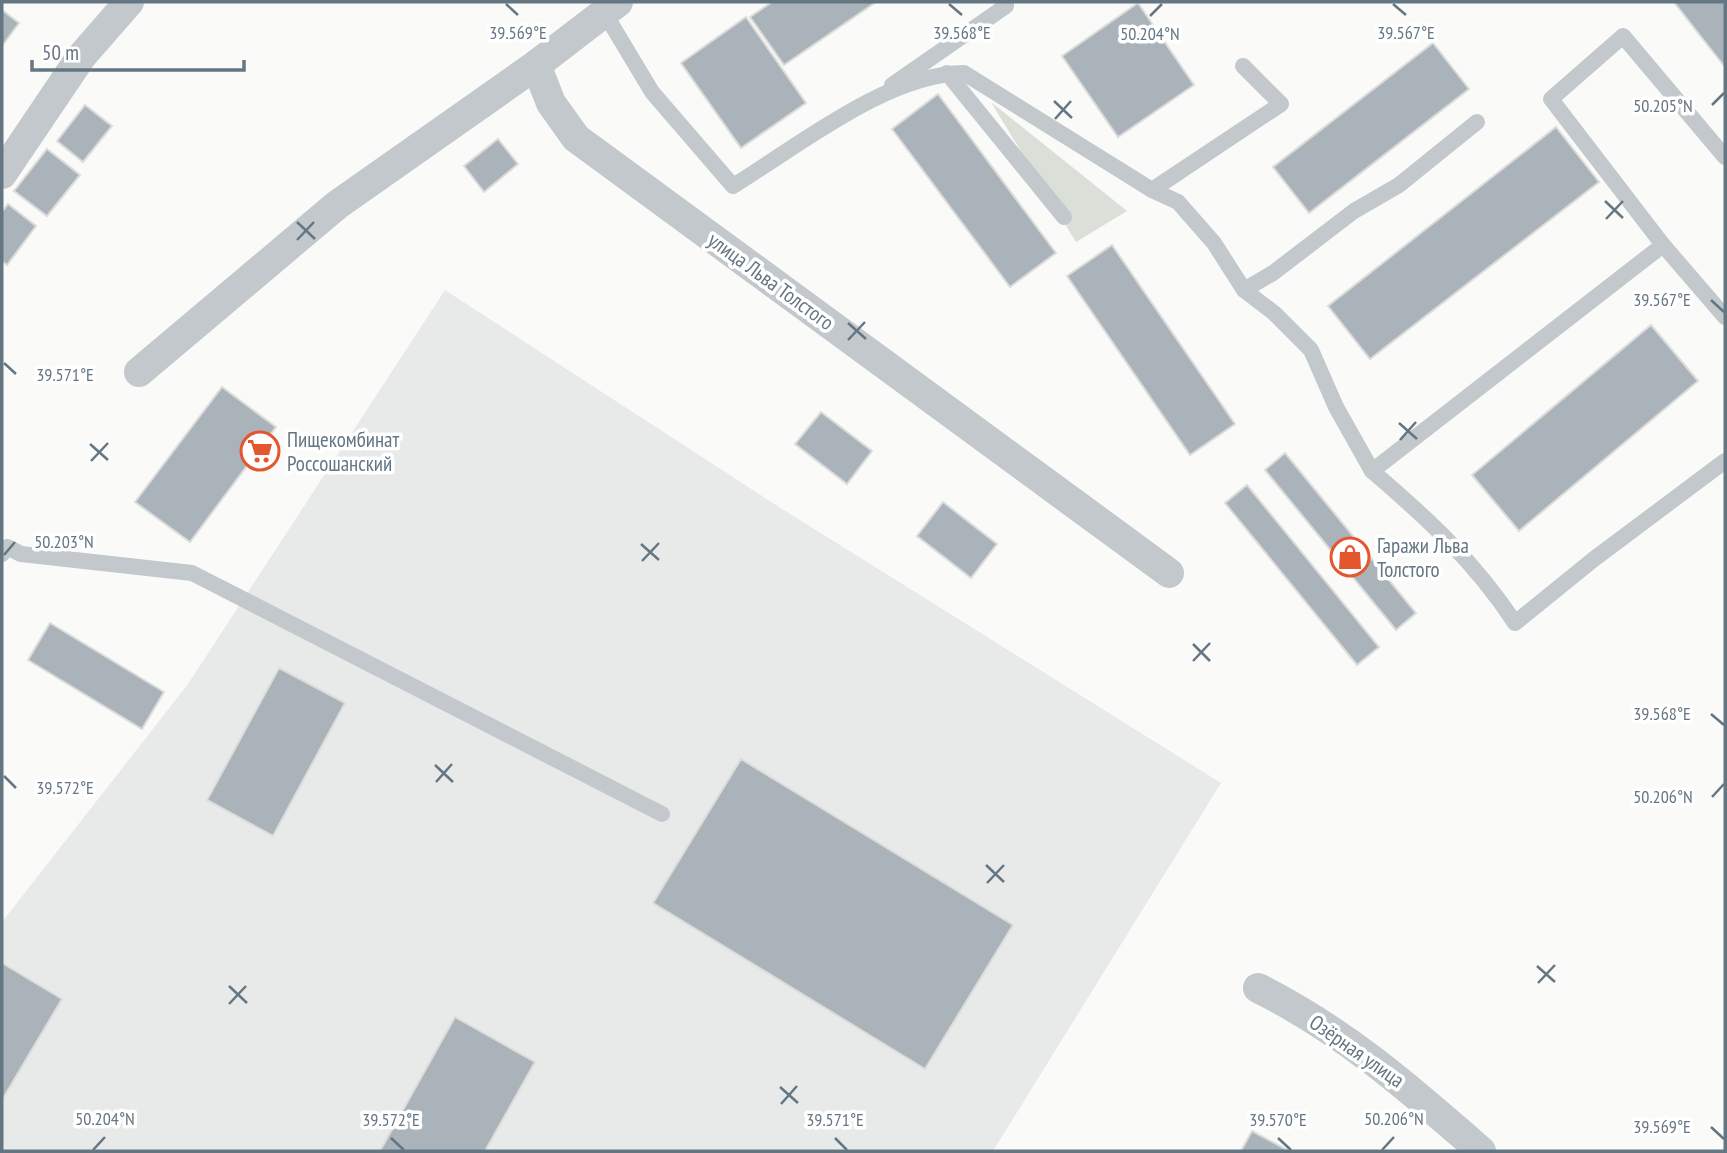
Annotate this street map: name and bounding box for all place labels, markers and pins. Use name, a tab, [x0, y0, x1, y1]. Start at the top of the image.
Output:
place label: Пищекомбинат Россошанский	[287, 426, 400, 477]
supermarket icon: Пищекомбинат Россошанский	[239, 430, 281, 472]
place label: Гаражи Льва Толстого	[1377, 532, 1469, 583]
shop icon: Гаражи Льва Толстого	[1329, 536, 1371, 578]

